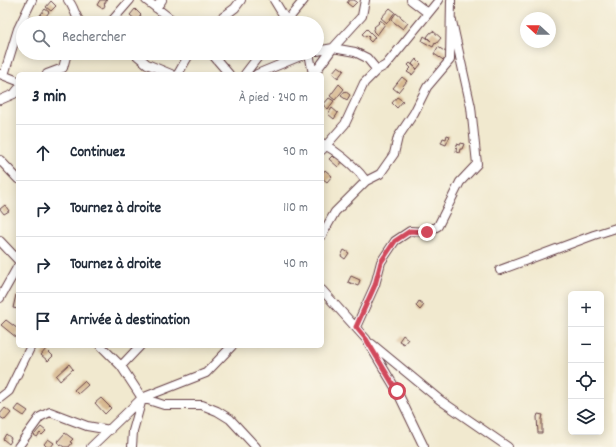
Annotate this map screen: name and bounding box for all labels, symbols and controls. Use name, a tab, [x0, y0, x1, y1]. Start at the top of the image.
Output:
north arrow	[520, 12, 556, 48]
search box	[16, 16, 324, 60]
icon: search	[30, 27, 52, 49]
text: Rechercher	[62, 27, 126, 49]
text: 3 min	[32, 86, 66, 110]
text: À pied · 240 m	[239, 89, 308, 108]
icon: ahead	[32, 142, 54, 164]
text: Continuez	[70, 142, 125, 164]
text: 90 m	[283, 143, 308, 162]
icon: right	[32, 198, 54, 220]
text: Tournez à droite	[70, 198, 161, 220]
text: 110 m	[283, 199, 308, 218]
route end	[418, 223, 436, 241]
icon: right	[32, 254, 54, 276]
text: Tournez à droite	[70, 254, 161, 276]
text: 40 m	[284, 255, 308, 274]
map controls	[568, 291, 604, 435]
button: +	[568, 291, 604, 327]
icon: arrive	[32, 310, 54, 332]
text: Arrivée à destination	[70, 310, 190, 332]
button: −	[568, 327, 604, 363]
button: locate	[568, 363, 604, 399]
route start	[388, 382, 406, 400]
button: layers	[568, 399, 604, 435]

